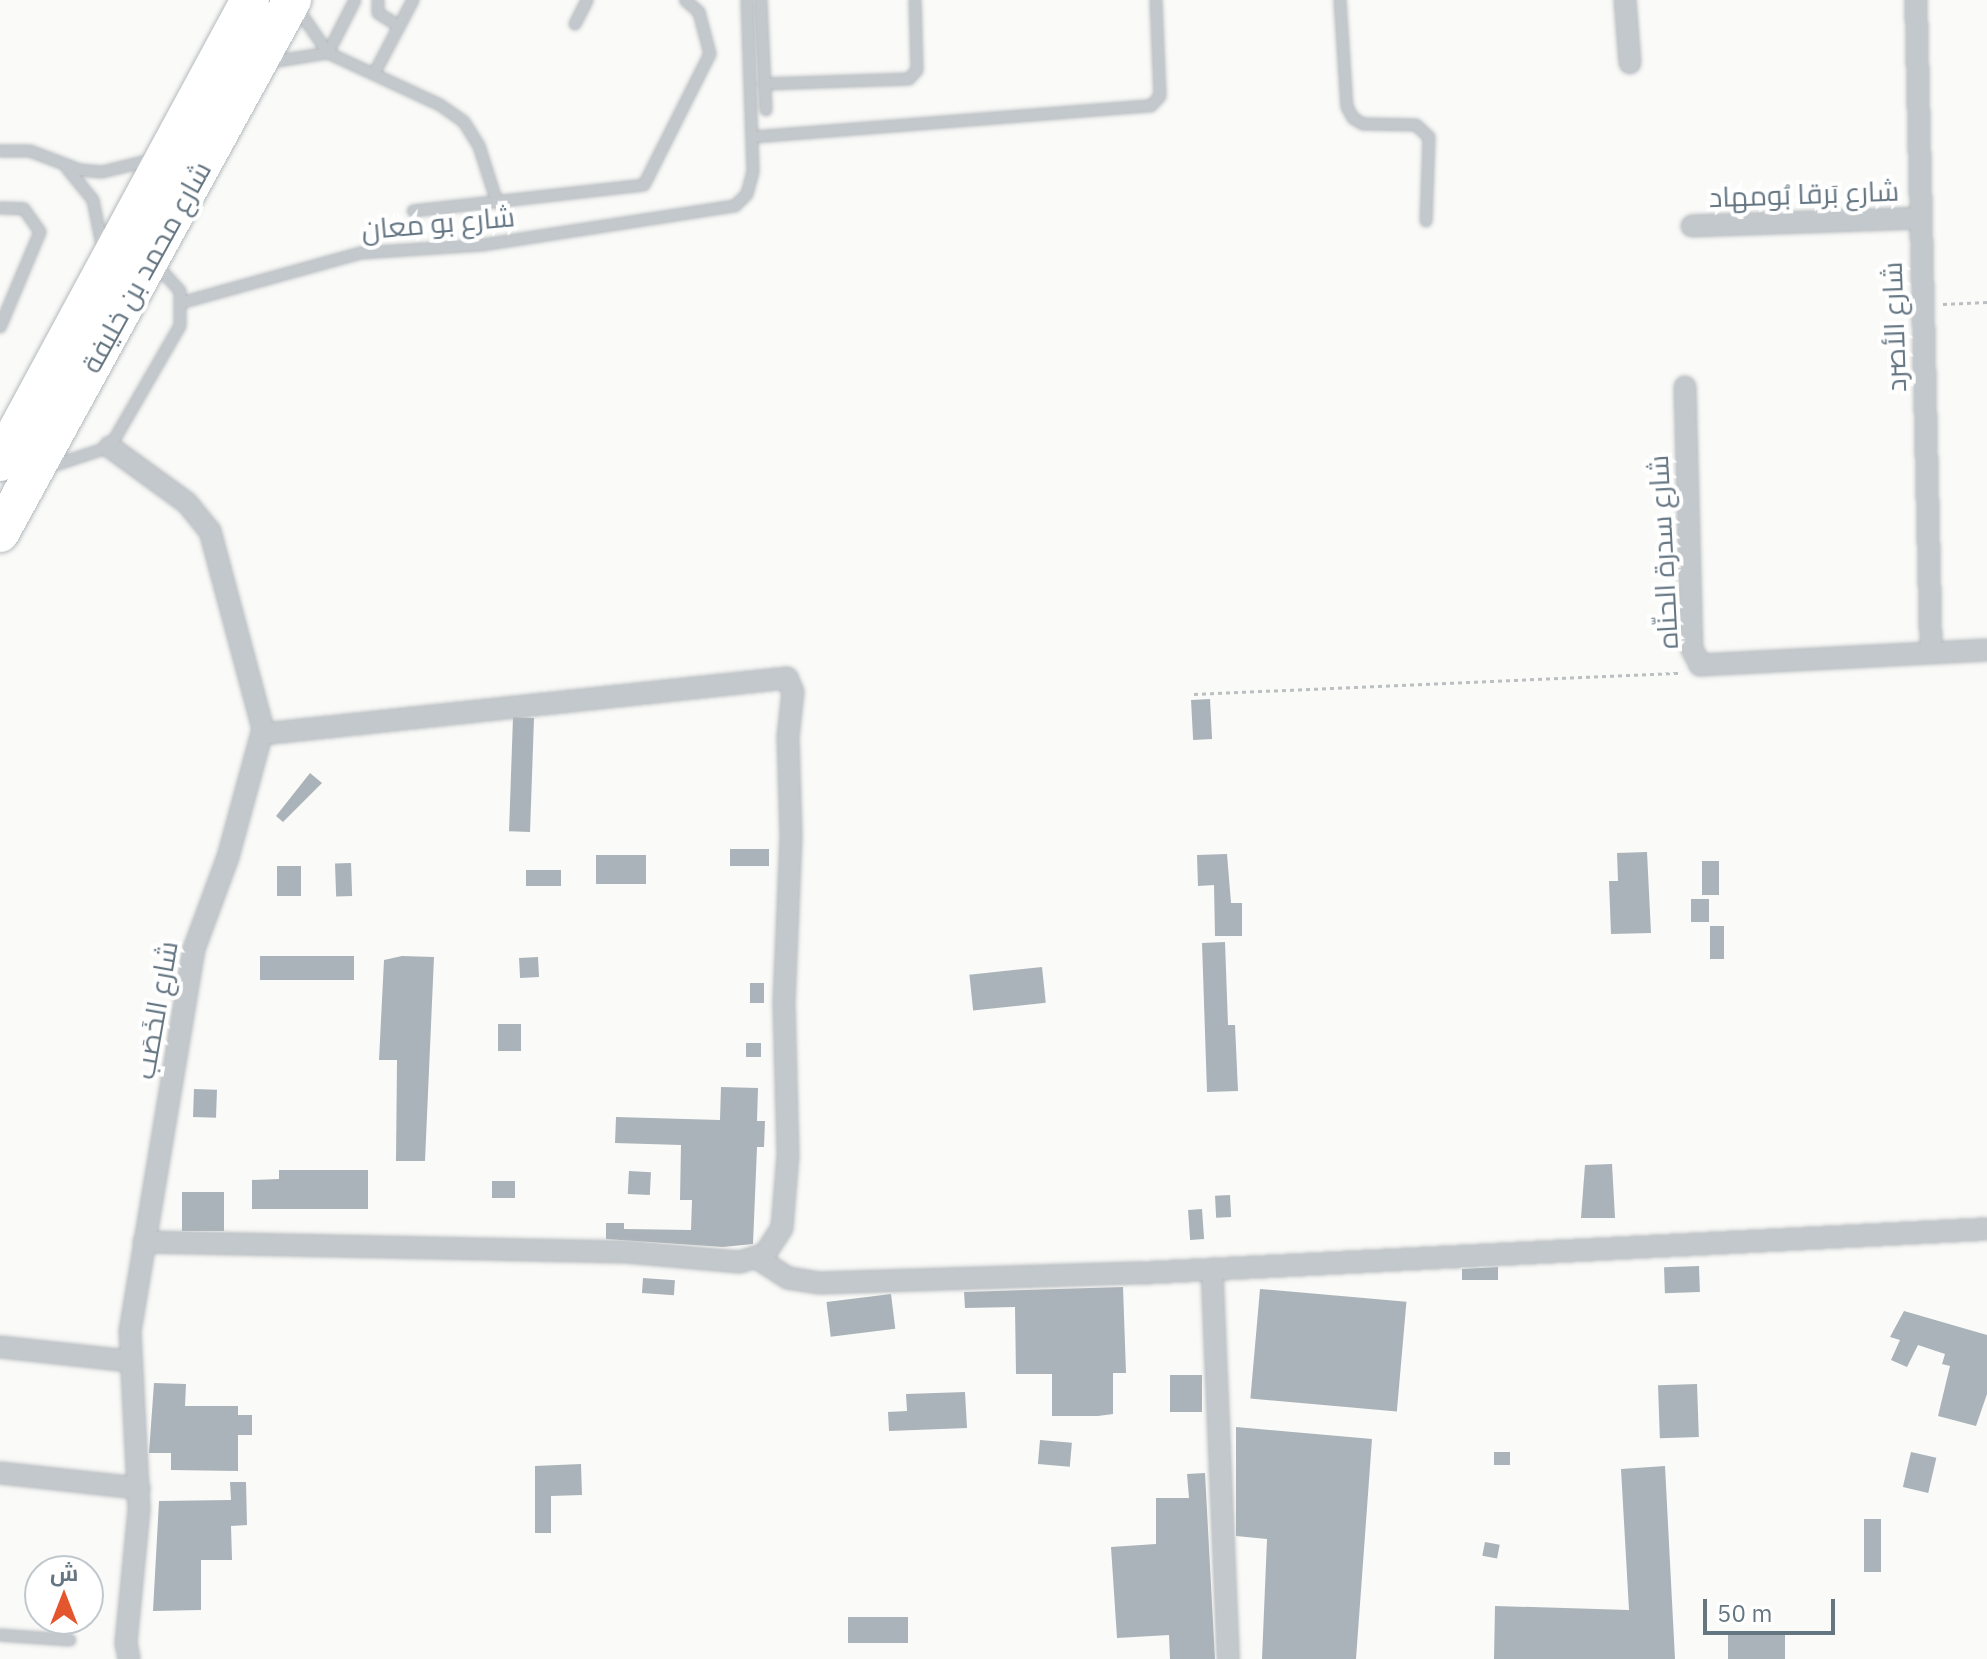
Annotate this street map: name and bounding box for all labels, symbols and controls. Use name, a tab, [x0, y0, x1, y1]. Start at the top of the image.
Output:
street label: شارع محمد بن خليفة	[74, 156, 218, 378]
street label: شارع بَرقا بُومهاد	[1708, 174, 1900, 214]
street label: شارع بو معان	[360, 200, 516, 246]
street label: شارع الأصرد	[1875, 261, 1913, 393]
street label: شارع سدرة الحنّاه	[1641, 454, 1685, 650]
street label: شارع الخَصَب	[127, 938, 185, 1082]
north arrow	[24, 1555, 104, 1635]
text: ش	[50, 1558, 78, 1587]
scale bar	[1707, 1583, 1839, 1633]
text: 50 m	[1717, 1597, 1772, 1629]

